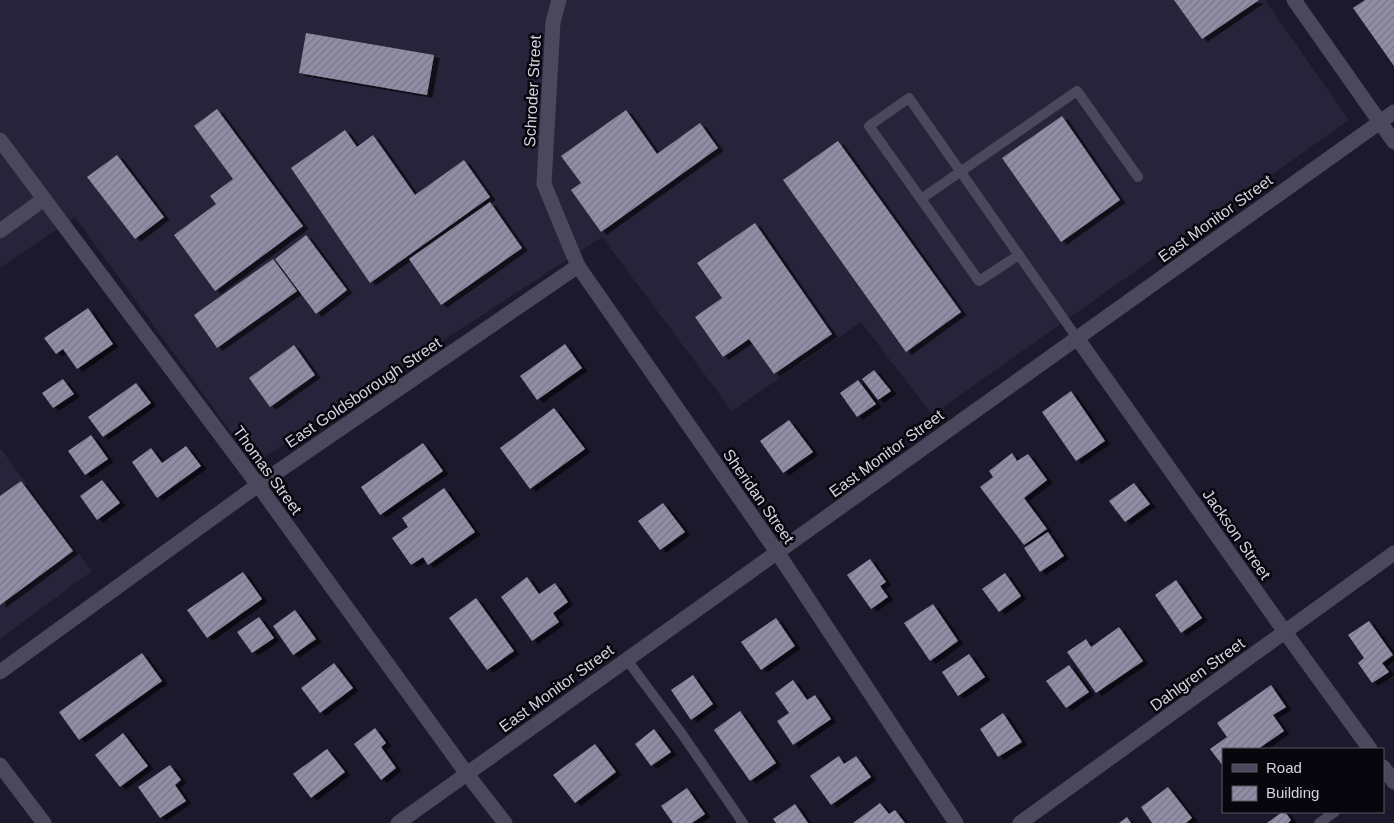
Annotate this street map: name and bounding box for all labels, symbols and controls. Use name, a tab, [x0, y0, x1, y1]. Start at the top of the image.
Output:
street label: Schroder Street	[521, 34, 544, 147]
street label: East Monitor Street	[1155, 171, 1276, 266]
street label: East Goldsborough Street	[282, 334, 445, 451]
street label: East Monitor Street	[826, 406, 947, 501]
street label: Thomas Street	[230, 423, 306, 518]
street label: Sheridan Street	[720, 446, 798, 547]
street label: Jackson Street	[1199, 486, 1274, 583]
street label: Dahlgren Street	[1147, 634, 1248, 714]
street label: East Monitor Street	[496, 641, 617, 736]
legend	[1222, 748, 1384, 813]
text: Road	[1266, 759, 1302, 776]
text: Building	[1266, 784, 1319, 801]

